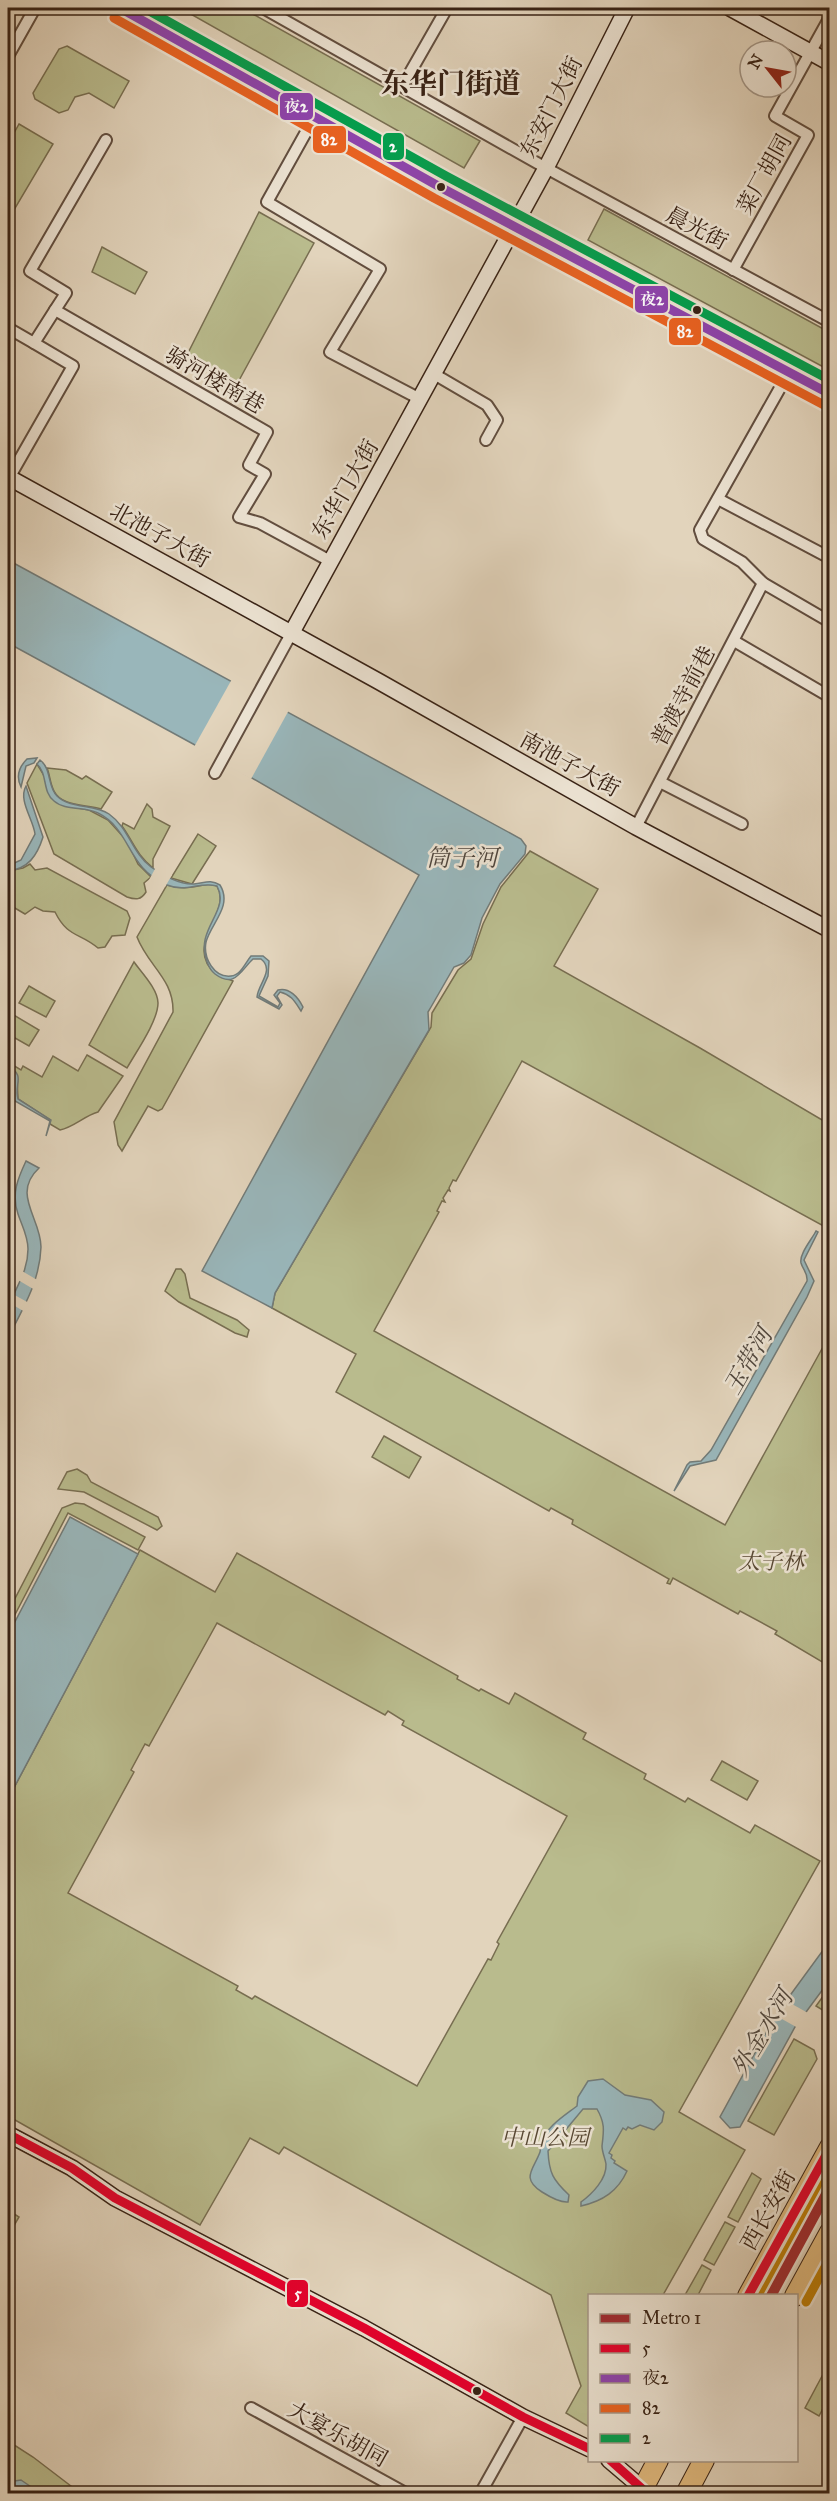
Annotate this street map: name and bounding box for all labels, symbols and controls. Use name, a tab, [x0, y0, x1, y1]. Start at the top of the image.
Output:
north arrow	[738, 39, 798, 99]
text: N	[744, 50, 767, 72]
street label: 东安门大街	[514, 52, 588, 162]
district label: 东华门街道	[381, 66, 521, 101]
line badge: 夜2	[279, 92, 314, 121]
text: 夜2	[284, 97, 309, 116]
line badge: 82	[312, 125, 347, 154]
street label: 菜厂胡同	[731, 129, 797, 219]
text: 82	[321, 130, 338, 149]
line badge: 2	[382, 132, 405, 161]
text: 2	[389, 137, 398, 156]
unlabelled marker	[435, 181, 447, 193]
street label: 晨光街	[662, 201, 732, 255]
line badge: 夜2	[634, 285, 669, 314]
text: 夜2	[640, 290, 665, 309]
unlabelled marker	[691, 304, 703, 316]
line badge: 82	[668, 317, 702, 346]
text: 82	[677, 322, 694, 341]
street label: 骑河楼南巷	[161, 341, 269, 419]
street label: 东华门大街	[306, 435, 384, 543]
street label: 北池子大街	[105, 497, 215, 573]
street label: 普渡寺前巷	[645, 641, 721, 751]
street label: 南池子大街	[515, 726, 625, 802]
water label: 筒子河	[426, 843, 502, 873]
water label: 玉带河	[717, 1319, 781, 1400]
park label: 太子林	[738, 1548, 807, 1575]
water label: 外金水河	[724, 1981, 802, 2082]
park label: 中山公园	[501, 2124, 592, 2151]
street label: 西长安街	[735, 2165, 801, 2255]
line badge: 5	[286, 2279, 309, 2308]
text: 5	[294, 2284, 302, 2303]
legend	[588, 2294, 798, 2462]
text: Metro 1	[642, 2307, 701, 2329]
text: 5	[642, 2337, 651, 2359]
text: 夜2	[642, 2367, 669, 2389]
unlabelled marker	[471, 2385, 483, 2397]
street label: 大宴乐胡同	[283, 2396, 393, 2472]
text: 82	[642, 2397, 661, 2419]
text: 2	[642, 2427, 651, 2449]

